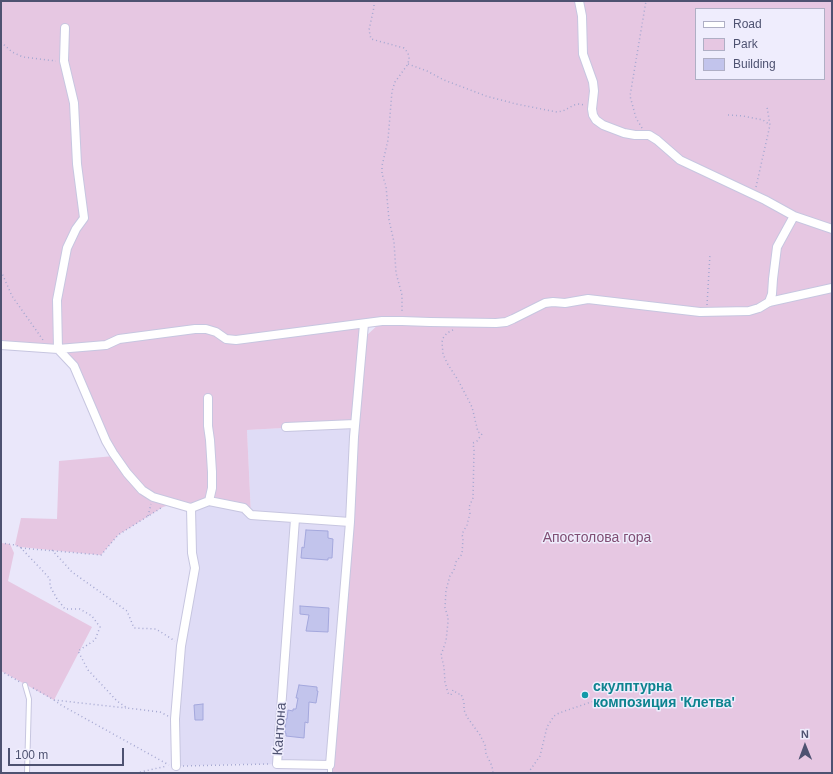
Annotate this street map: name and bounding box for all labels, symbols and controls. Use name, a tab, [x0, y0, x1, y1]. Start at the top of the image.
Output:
legend	[695, 8, 825, 80]
text: Road	[733, 17, 762, 31]
text: Park	[733, 37, 758, 51]
text: Building	[733, 57, 776, 71]
park label: Апостолова гора	[543, 530, 651, 546]
place label: скулптурна композиция 'Клетва'	[593, 679, 735, 712]
marker: скулптурна композиция 'Клетва'	[580, 690, 590, 700]
street label: Кантона	[270, 702, 290, 756]
north arrow	[785, 726, 825, 766]
text: N	[801, 728, 809, 740]
scale bar	[10, 740, 126, 766]
text: 100 m	[15, 748, 48, 762]

